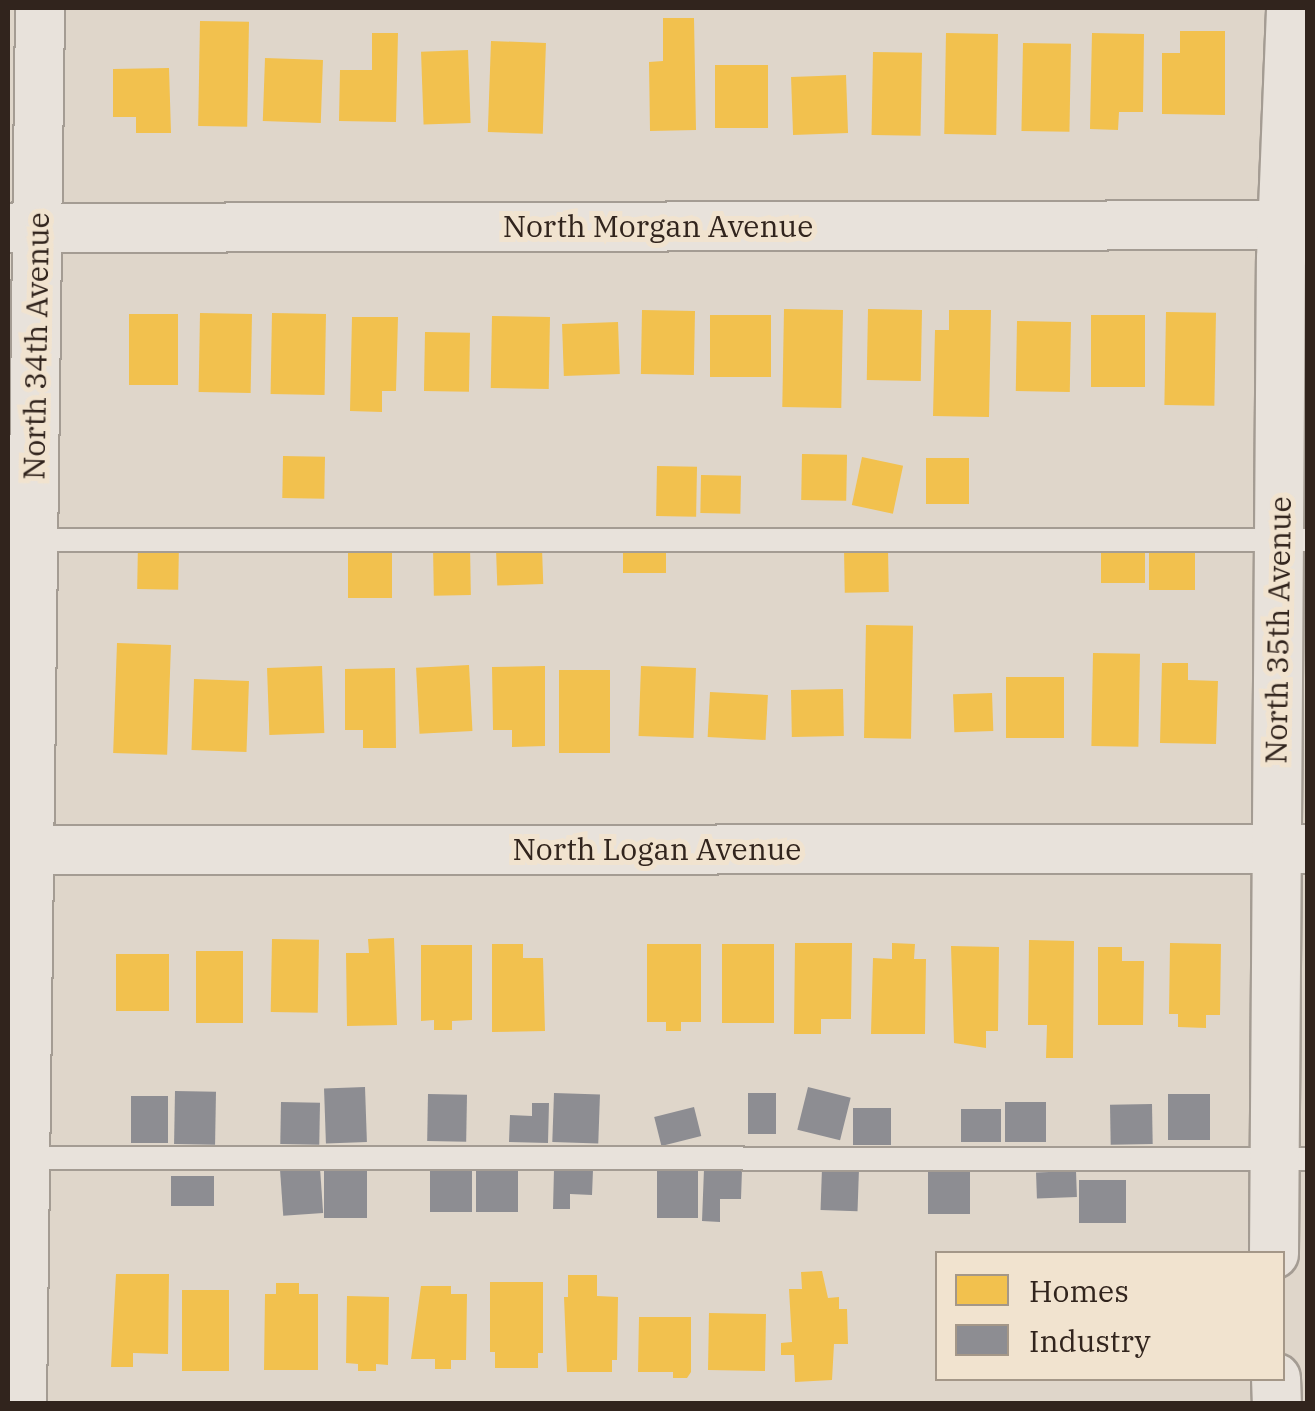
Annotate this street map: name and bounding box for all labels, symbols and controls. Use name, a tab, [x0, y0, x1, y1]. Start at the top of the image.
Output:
street label: North Morgan Avenue	[503, 208, 813, 244]
street label: North 34th Avenue	[16, 212, 56, 480]
street label: North 35th Avenue	[1258, 496, 1298, 764]
street label: North Logan Avenue	[513, 831, 801, 867]
legend	[935, 1251, 1285, 1381]
text: Homes	[1029, 1271, 1129, 1310]
text: Industry	[1029, 1321, 1151, 1360]

